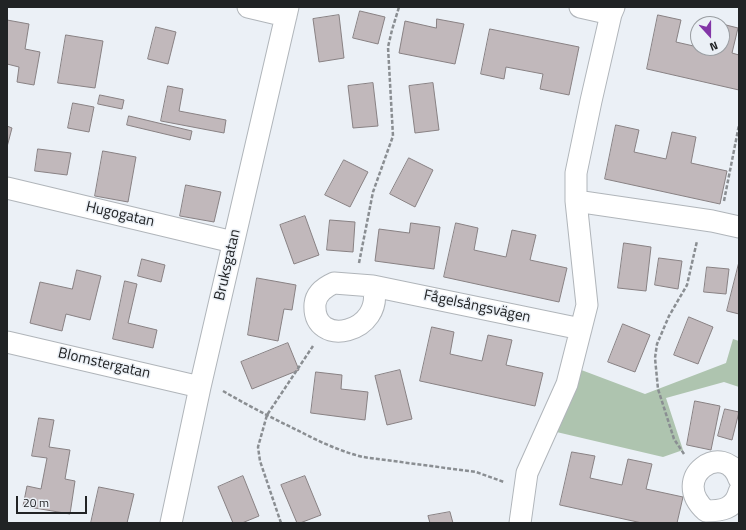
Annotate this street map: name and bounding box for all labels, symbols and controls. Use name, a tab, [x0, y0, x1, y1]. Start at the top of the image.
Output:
north arrow	[690, 16, 730, 56]
text: N	[708, 37, 720, 55]
street label: Hugogatan	[84, 198, 156, 232]
street label: Bruksgatan	[211, 228, 245, 302]
street label: Fågelsångsvägen	[422, 287, 532, 327]
street label: Blomstergatan	[56, 345, 152, 383]
scale bar	[18, 488, 89, 514]
text: 20 m	[23, 493, 49, 512]

